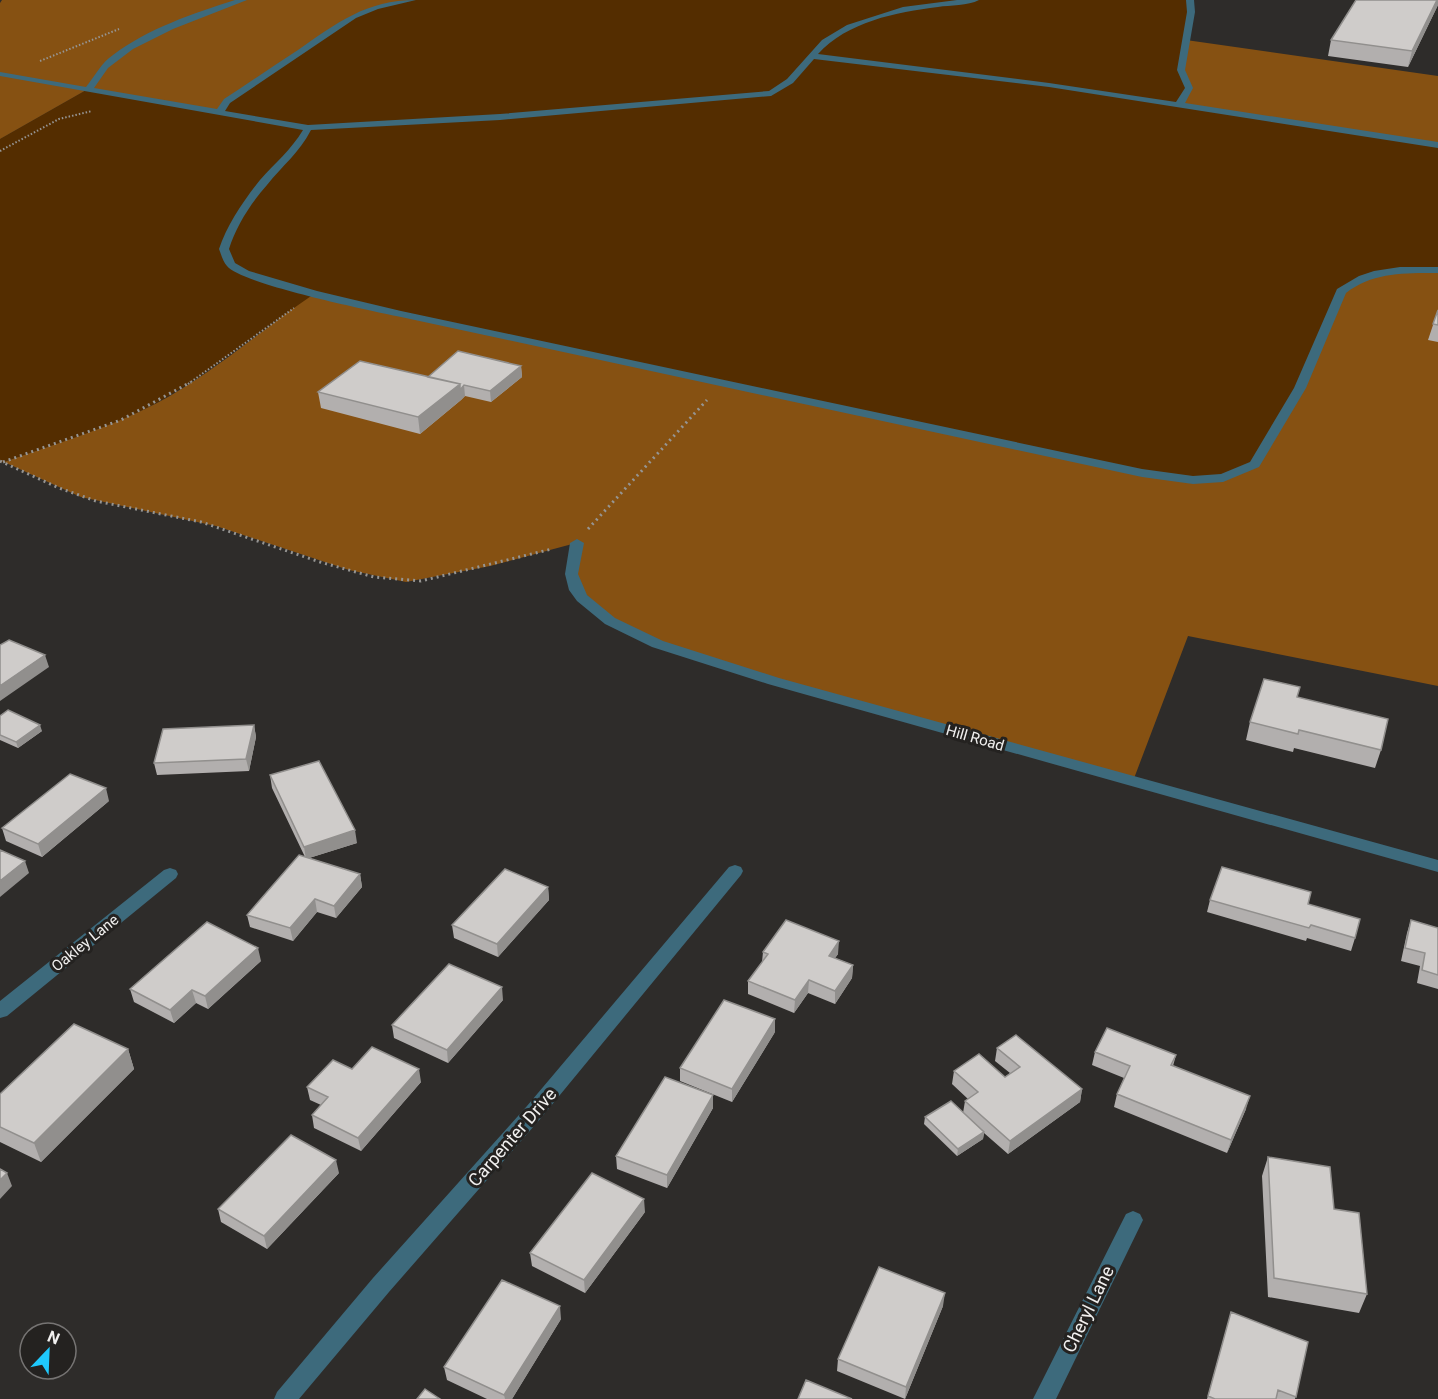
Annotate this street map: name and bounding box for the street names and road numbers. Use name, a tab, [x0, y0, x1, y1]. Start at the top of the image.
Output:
street label: Hill Road	[944, 721, 1006, 755]
street label: Oakley Lane	[48, 911, 122, 975]
street label: Carpenter Drive	[464, 1083, 560, 1191]
street label: Cheryl Lane	[1058, 1262, 1118, 1356]

